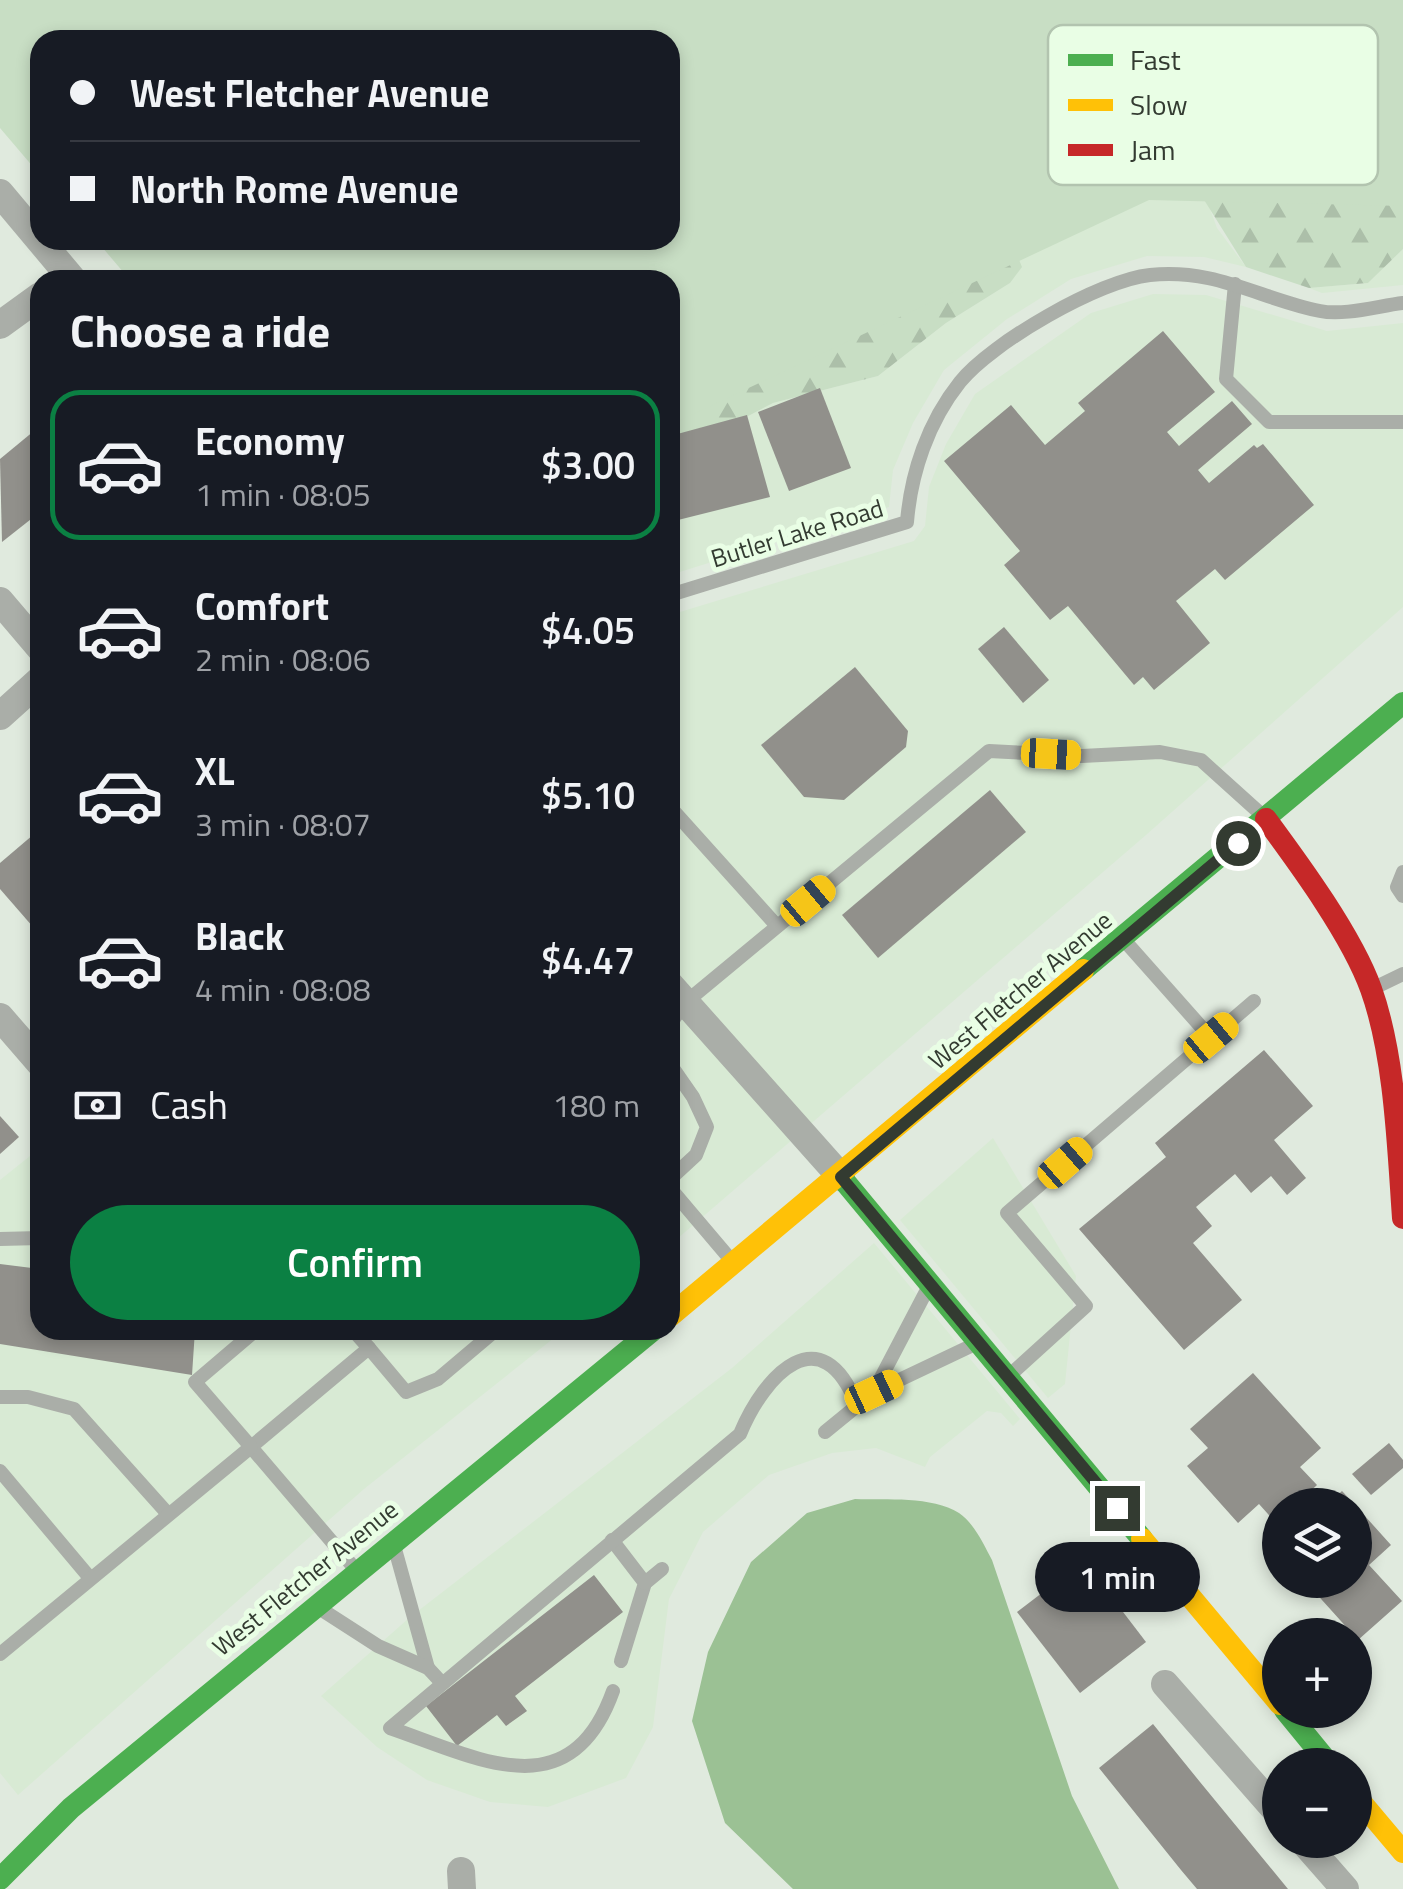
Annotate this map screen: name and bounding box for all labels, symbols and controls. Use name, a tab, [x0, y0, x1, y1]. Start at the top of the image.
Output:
legend	[1048, 25, 1378, 185]
text: Fast	[1130, 38, 1181, 81]
text: West Fletcher Avenue	[130, 64, 489, 122]
text: Slow	[1130, 83, 1188, 126]
text: Jam	[1130, 128, 1176, 171]
text: North Rome Avenue	[130, 160, 459, 218]
text: Choose a ride	[70, 296, 330, 364]
text: Economy	[195, 412, 345, 470]
icon: car	[75, 420, 165, 510]
text: $3.00	[541, 436, 635, 494]
text: 1 min · 08:05	[195, 470, 371, 518]
street label: Butler Lake Road	[706, 489, 888, 577]
text: Comfort	[195, 577, 329, 635]
icon: car	[75, 585, 165, 675]
text: $4.05	[541, 601, 635, 659]
text: 2 min · 08:06	[195, 635, 371, 683]
car	[1020, 737, 1082, 771]
text: XL	[195, 742, 235, 800]
icon: car	[75, 750, 165, 840]
text: $5.10	[541, 766, 635, 824]
text: 3 min · 08:07	[195, 800, 371, 848]
route start	[1216, 821, 1261, 866]
car	[775, 870, 841, 932]
street label: West Fletcher Avenue	[920, 902, 1120, 1078]
text: Black	[195, 907, 284, 965]
icon: car	[75, 915, 165, 1005]
text: $4.47	[541, 931, 635, 989]
text: 4 min · 08:08	[195, 965, 371, 1013]
car	[1178, 1007, 1244, 1069]
text: Cash	[150, 1076, 228, 1134]
icon: cash	[70, 1078, 125, 1133]
text: 180 m	[552, 1081, 640, 1129]
car	[1033, 1132, 1097, 1194]
button: Confirm	[70, 1205, 640, 1320]
car	[840, 1366, 908, 1418]
route end	[1095, 1486, 1140, 1531]
map controls	[1262, 1488, 1372, 1858]
button: layers	[1262, 1488, 1372, 1598]
street label: West Fletcher Avenue	[204, 1491, 406, 1665]
callout: 1 min	[1034, 1543, 1200, 1613]
text: 1 min	[1079, 1553, 1156, 1601]
button: +	[1262, 1618, 1372, 1728]
button: −	[1262, 1748, 1372, 1858]

